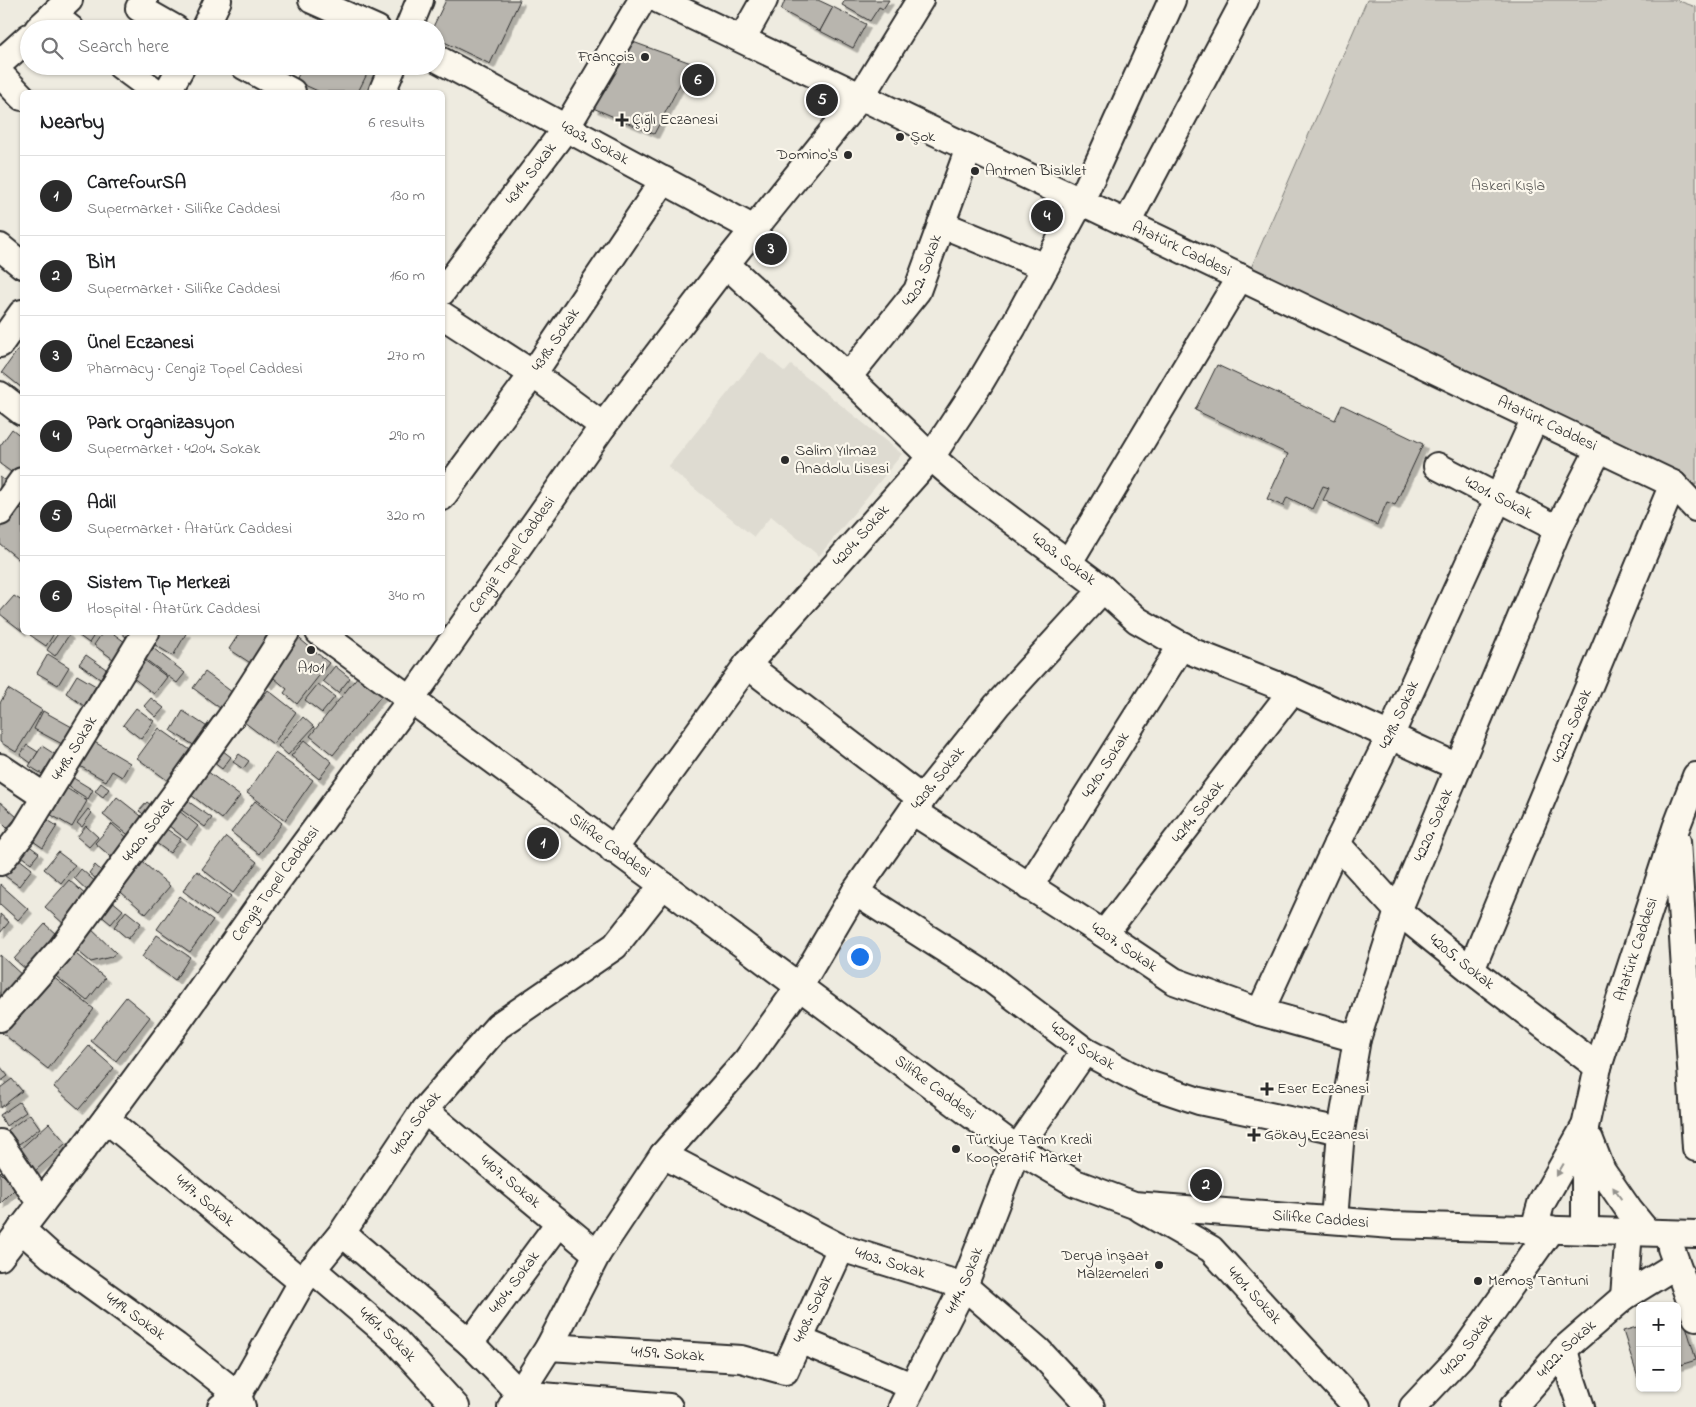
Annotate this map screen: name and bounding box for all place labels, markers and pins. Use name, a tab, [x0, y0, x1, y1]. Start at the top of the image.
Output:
place label: François	[577, 45, 635, 69]
marker: François	[639, 51, 651, 63]
pin: 6	[682, 61, 714, 99]
pin: 5	[806, 81, 838, 119]
place label: Çığlı Eczanesi	[632, 108, 718, 132]
marker: Çığlı Eczanesi	[616, 114, 628, 126]
place label: Şok	[910, 125, 936, 149]
marker: Şok	[894, 131, 906, 143]
place label: Domino's	[776, 143, 838, 167]
marker: Domino's	[842, 149, 854, 161]
place label: Antmen Bisiklet	[985, 159, 1087, 183]
marker: Antmen Bisiklet	[969, 165, 981, 177]
pin: 4	[1031, 197, 1063, 235]
pin: 3	[755, 230, 787, 268]
place label: Salim Yılmaz Anadolu Lisesi	[795, 439, 889, 481]
marker: Salim Yılmaz Anadolu Lisesi	[779, 454, 791, 466]
marker: A101	[305, 644, 317, 656]
place label: A101	[298, 656, 324, 680]
pin: 1	[527, 824, 559, 862]
place label: Eser Eczanesi	[1277, 1077, 1369, 1101]
marker: Eser Eczanesi	[1261, 1083, 1273, 1095]
place label: Gökay Eczanesi	[1264, 1123, 1369, 1147]
place label: Türkiye Tarım Kredi Kooperatif Market	[966, 1128, 1092, 1170]
marker: Gökay Eczanesi	[1248, 1129, 1260, 1141]
marker: Türkiye Tarım Kredi Kooperatif Market	[950, 1143, 962, 1155]
pin: 2	[1190, 1166, 1222, 1204]
place label: Derya İnşaat Malzemeleri	[1060, 1244, 1150, 1286]
marker: Derya İnşaat Malzemeleri	[1153, 1259, 1165, 1271]
place label: Memoş Tantuni	[1488, 1269, 1589, 1293]
marker: Memoş Tantuni	[1472, 1275, 1484, 1287]

